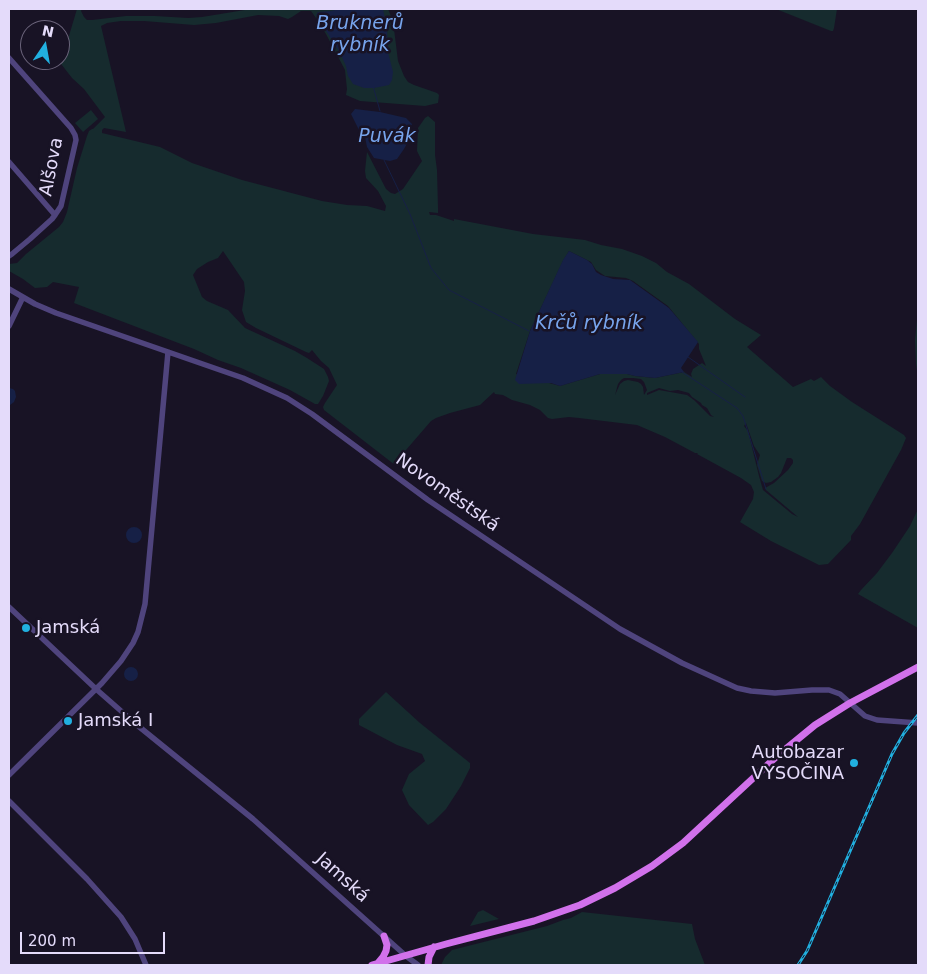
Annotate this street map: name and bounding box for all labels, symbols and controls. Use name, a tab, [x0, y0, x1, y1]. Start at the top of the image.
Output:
water label: Bruknerů rybník	[316, 13, 404, 57]
north arrow	[20, 20, 70, 70]
text: N	[41, 22, 55, 40]
water label: Puvák	[358, 126, 416, 148]
street label: Alšova	[36, 136, 68, 198]
water label: Krčů rybník	[535, 313, 643, 335]
street label: Novoměstská	[391, 449, 503, 537]
place label: Jamská	[36, 617, 100, 639]
marker: Jamská	[20, 622, 32, 634]
place label: Jamská I	[78, 710, 153, 732]
marker: Jamská I	[62, 715, 74, 727]
place label: Autobazar VYSOČINA	[751, 742, 844, 784]
marker: Autobazar VYSOČINA	[848, 757, 860, 769]
street label: Jamská	[311, 848, 373, 908]
scale bar	[22, 922, 168, 954]
text: 200 m	[28, 932, 76, 950]

